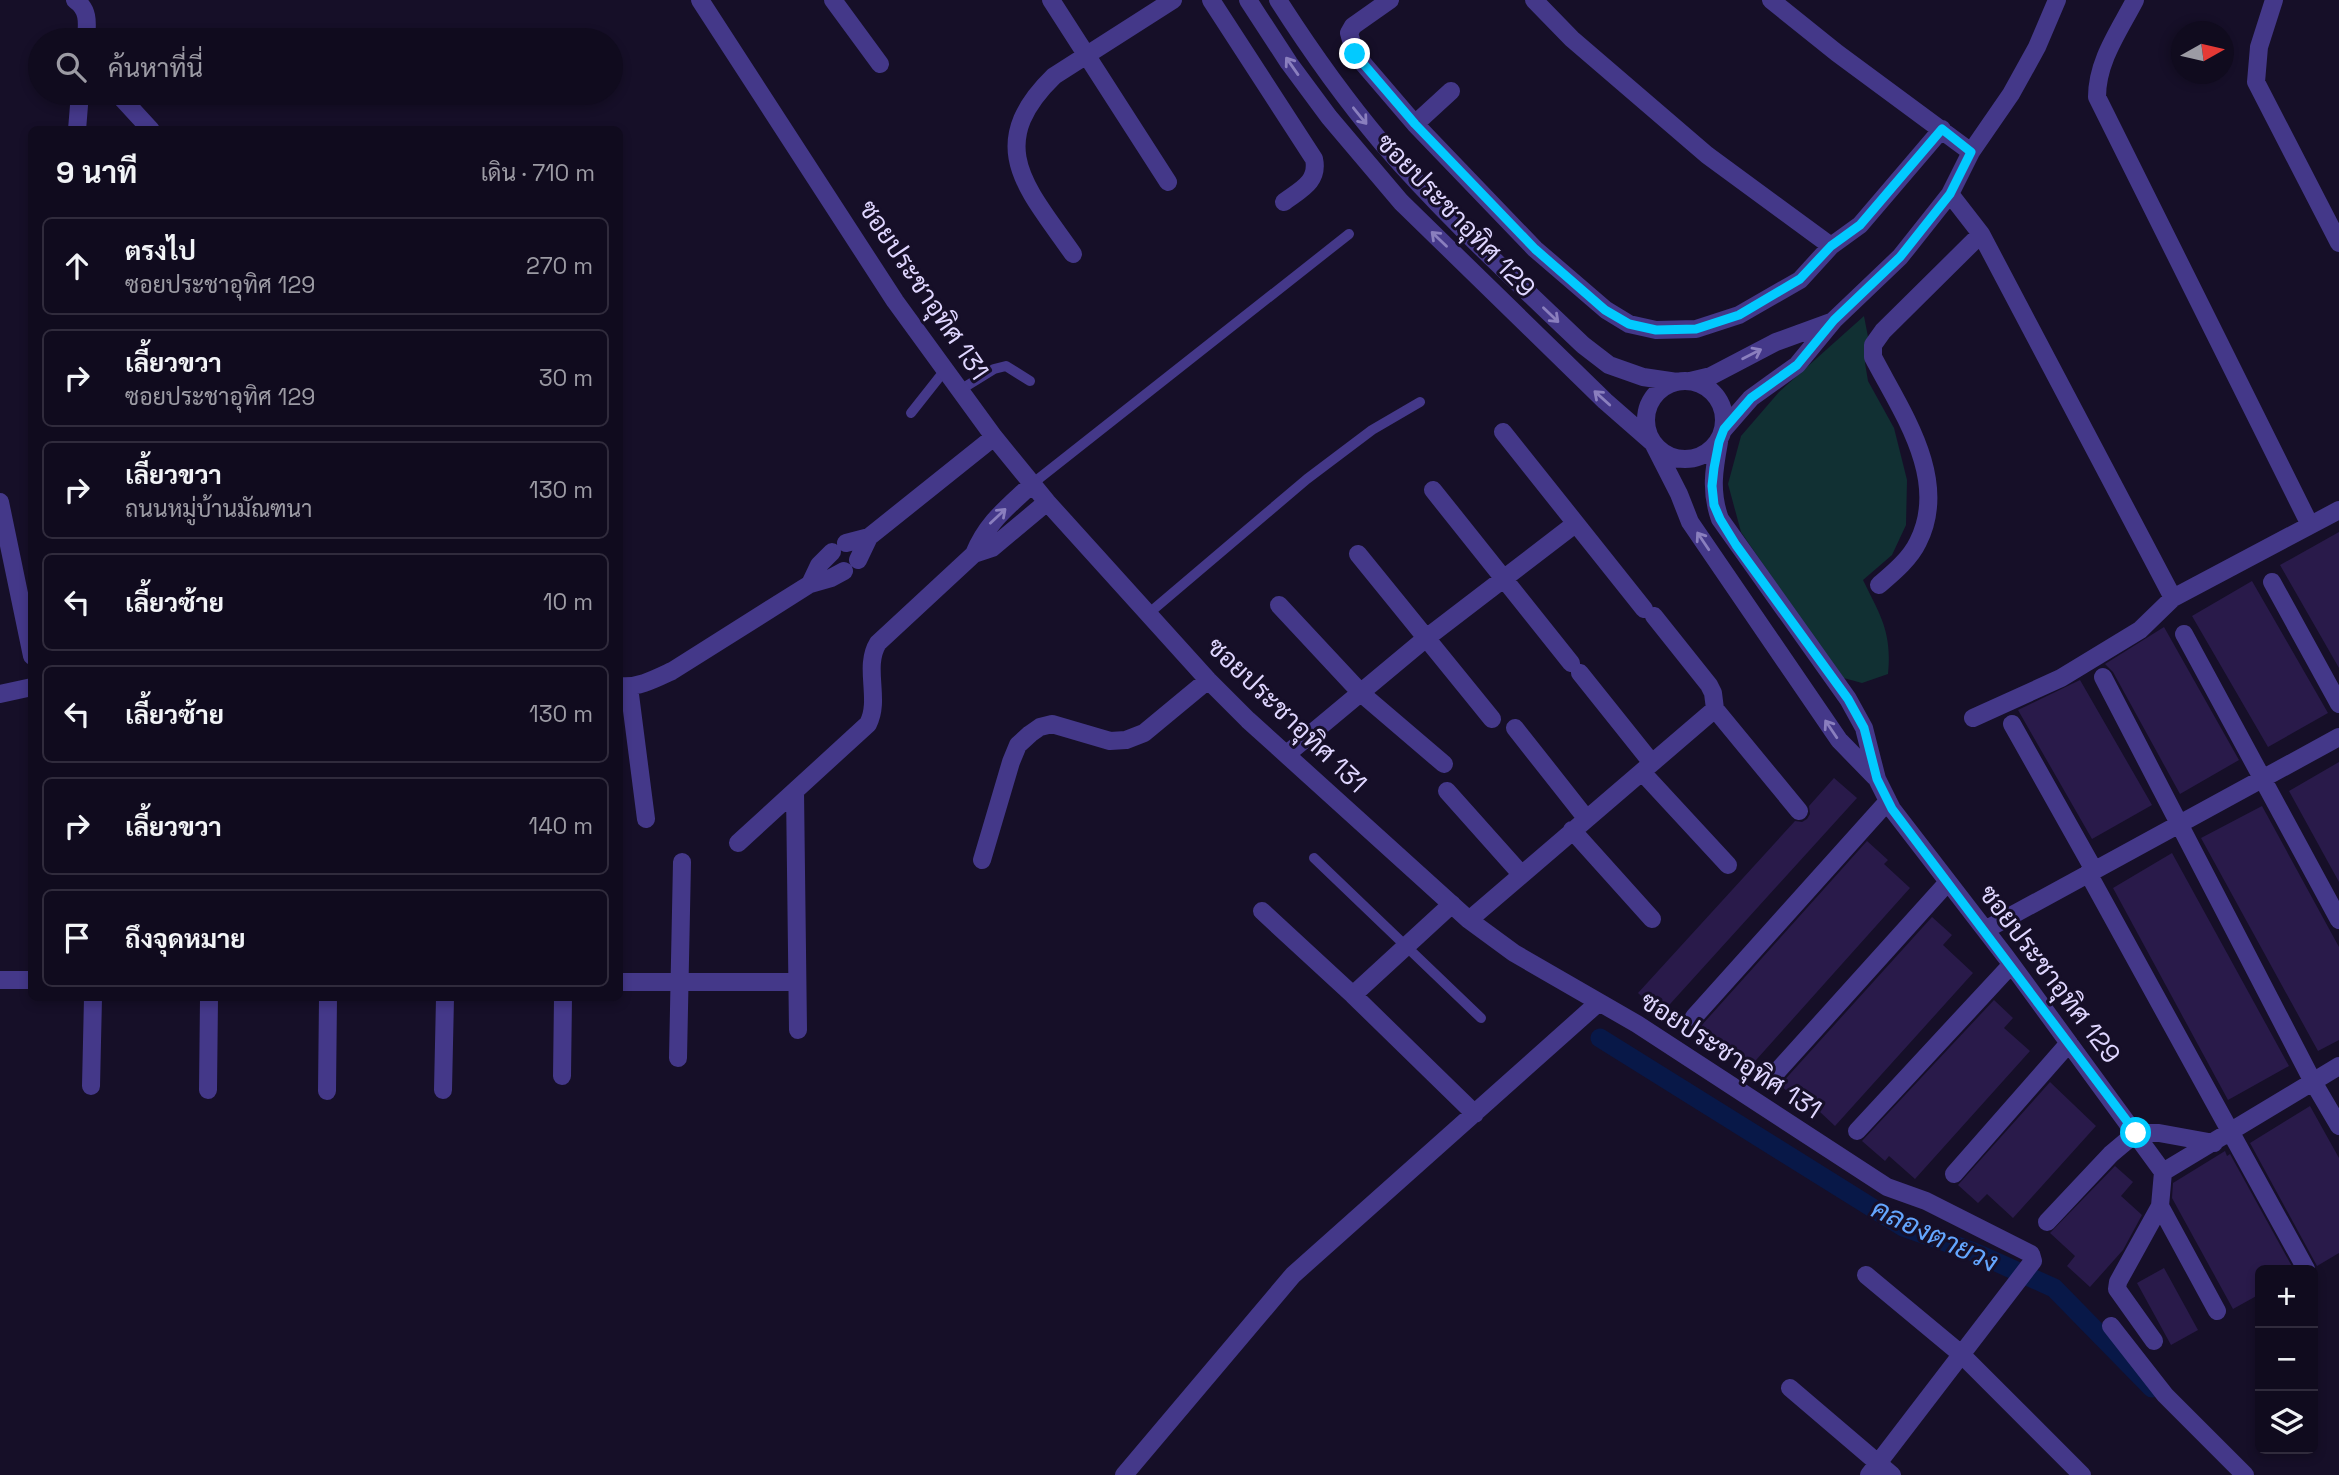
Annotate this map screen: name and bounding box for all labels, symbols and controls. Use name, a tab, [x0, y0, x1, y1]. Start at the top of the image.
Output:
north arrow	[2171, 21, 2234, 84]
search box	[28, 28, 623, 105]
route end	[1339, 38, 1370, 69]
icon: search	[52, 48, 90, 86]
text: ค้นหาที่นี่	[108, 51, 203, 85]
one-way arrow	[1285, 57, 1299, 76]
one-way arrow	[1352, 106, 1368, 124]
street label: ซอยประชาอุทิศ 129	[1368, 126, 1543, 305]
text: 9 นาที	[56, 153, 137, 192]
text: เดิน · 710 m	[481, 158, 595, 188]
street label: ซอยประชาอุทิศ 131	[850, 194, 997, 387]
one-way arrow	[1431, 231, 1448, 248]
text: ตรงไป	[125, 234, 196, 268]
icon: ahead	[58, 247, 96, 285]
text: 270 m	[526, 251, 593, 281]
text: ซอยประชาอุทิศ 129	[125, 270, 315, 300]
one-way arrow	[1543, 306, 1560, 323]
text: เลี้ยวขวา	[125, 346, 222, 380]
one-way arrow	[1741, 347, 1762, 361]
icon: right	[58, 359, 96, 397]
text: 30 m	[539, 363, 593, 393]
text: ซอยประชาอุทิศ 129	[125, 382, 315, 412]
one-way arrow	[1593, 390, 1611, 406]
text: เลี้ยวขวา	[125, 458, 222, 492]
icon: right	[58, 471, 96, 509]
text: 130 m	[529, 475, 593, 505]
text: ถนนหมู่บ้านมัณฑนา	[125, 494, 312, 524]
one-way arrow	[989, 507, 1006, 524]
one-way arrow	[1696, 531, 1710, 551]
icon: left	[58, 583, 96, 621]
text: เลี้ยวซ้าย	[125, 586, 224, 620]
text: 10 m	[543, 587, 593, 617]
street label: ซอยประชาอุทิศ 131	[1199, 630, 1374, 801]
icon: left	[58, 695, 96, 733]
text: เลี้ยวซ้าย	[125, 698, 224, 732]
text: 130 m	[529, 699, 593, 729]
one-way arrow	[1824, 719, 1838, 739]
icon: right	[58, 807, 96, 845]
text: เลี้ยวขวา	[125, 810, 222, 844]
text: 140 m	[529, 811, 593, 841]
street label: ซอยประชาอุทิศ 129	[1971, 878, 2128, 1071]
icon: arrive	[58, 919, 96, 957]
text: ถึงจุดหมาย	[125, 922, 246, 956]
street label: ซอยประชาอุทิศ 131	[1633, 984, 1828, 1127]
route start	[2120, 1117, 2151, 1148]
water label: คลองตายวง	[1866, 1190, 2004, 1280]
map controls	[2255, 1265, 2318, 1454]
button: +	[2255, 1265, 2318, 1328]
button: −	[2255, 1328, 2318, 1391]
button: layers	[2255, 1391, 2318, 1454]

